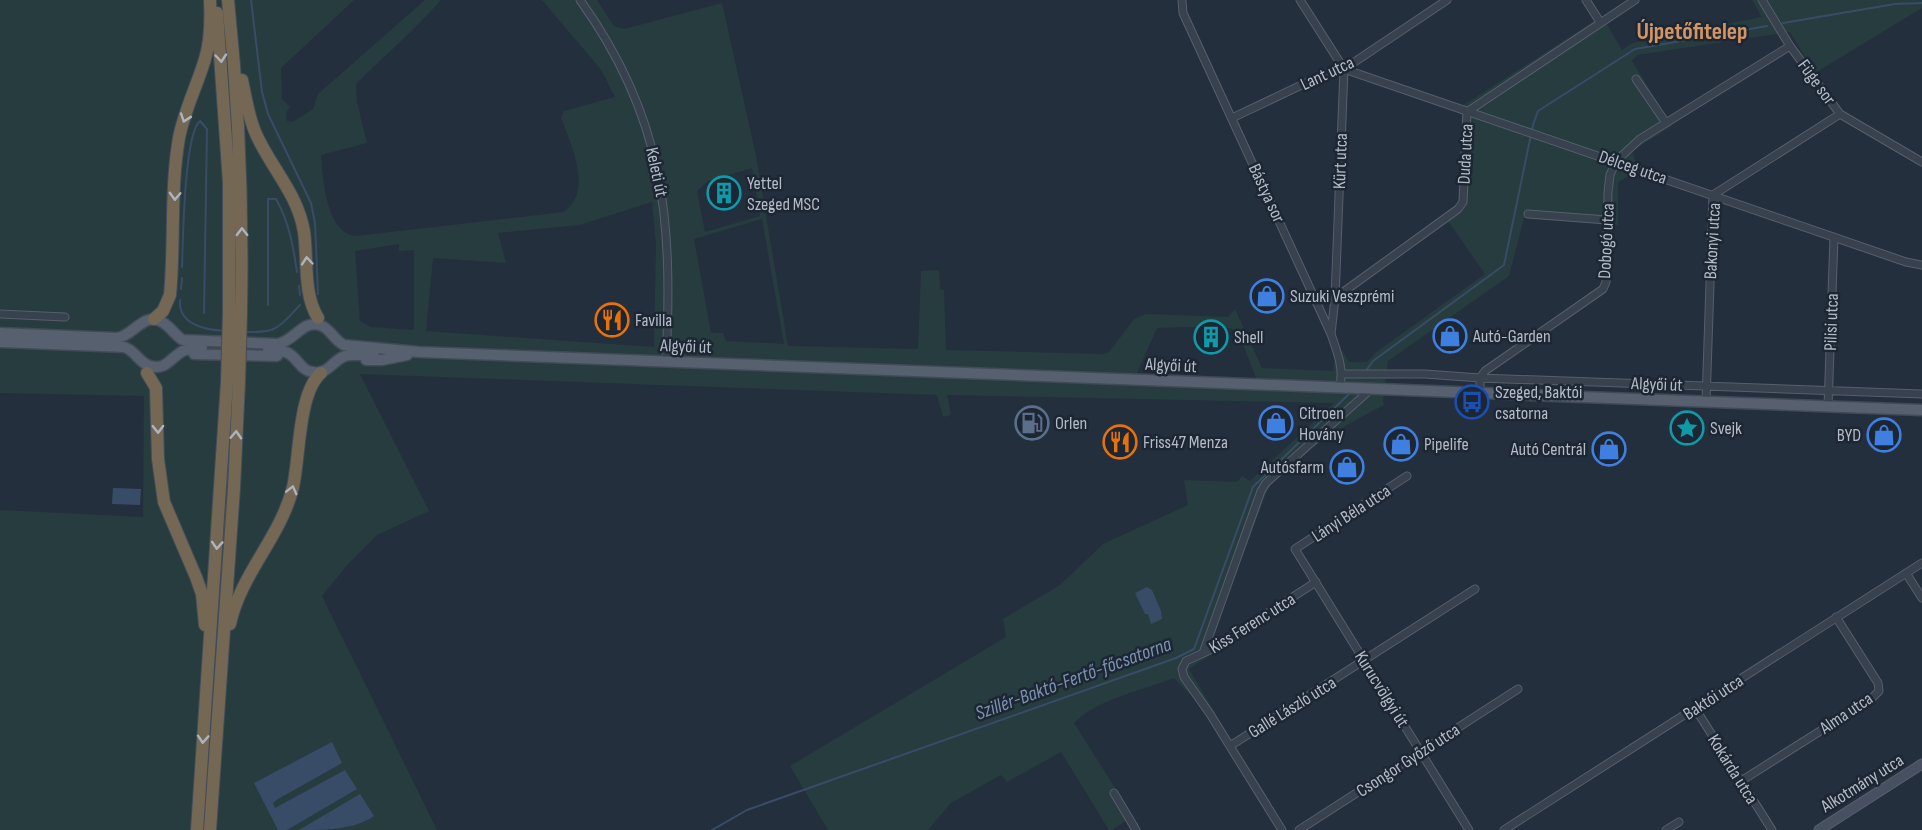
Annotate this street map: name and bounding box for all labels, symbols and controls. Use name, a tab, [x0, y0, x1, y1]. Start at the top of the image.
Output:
district label: Újpetőfitelep	[1637, 17, 1747, 46]
street label: Lant utca	[1297, 52, 1357, 95]
one-way arrow	[214, 54, 227, 63]
street label: Füge sor	[1793, 56, 1840, 109]
one-way arrow	[180, 112, 192, 123]
street label: Duda utca	[1453, 123, 1478, 185]
street label: Kürt utca	[1329, 133, 1352, 189]
street label: Keleti út	[641, 145, 672, 199]
street label: Délceg utca	[1596, 146, 1670, 189]
street label: Bástya sor	[1244, 160, 1289, 226]
place label: Yettel Szeged MSC	[747, 173, 820, 215]
building icon: Yettel Szeged MSC	[706, 175, 742, 211]
one-way arrow	[168, 192, 181, 201]
street label: Bakonyi utca	[1700, 202, 1725, 280]
street label: Dobogó utca	[1594, 203, 1619, 279]
one-way arrow	[236, 228, 248, 237]
one-way arrow	[300, 257, 313, 266]
shop icon: Suzuki Veszprémi	[1249, 278, 1285, 314]
place label: Suzuki Veszprémi	[1290, 286, 1394, 307]
street label: Pilisi utca	[1820, 293, 1843, 351]
restaurant icon: Favilla	[594, 302, 630, 338]
place label: Favilla	[635, 310, 672, 331]
shop icon: Autó-Garden	[1432, 318, 1468, 354]
building icon: Shell	[1193, 319, 1229, 355]
place label: Autó-Garden	[1472, 326, 1551, 347]
place label: Shell	[1234, 327, 1263, 348]
street label: Algyői út	[659, 335, 713, 358]
street label: Algyői út	[1144, 354, 1198, 377]
street label: Algyői út	[1630, 373, 1684, 396]
place label: Szeged, Baktói csatorna	[1495, 382, 1582, 424]
bus stop icon: Szeged, Baktói csatorna	[1454, 384, 1490, 420]
place label: Citroen Hovány	[1299, 403, 1344, 445]
fuel station icon: Orlen	[1014, 405, 1050, 441]
shop icon: Citroen Hovány	[1258, 405, 1294, 441]
place icon: Svejk	[1669, 410, 1705, 446]
place label: Orlen	[1055, 413, 1087, 434]
shop icon: BYD	[1866, 417, 1902, 453]
place label: Svejk	[1710, 418, 1742, 439]
one-way arrow	[152, 424, 164, 433]
restaurant icon: Friss47 Menza	[1102, 424, 1138, 460]
place label: BYD	[1837, 425, 1861, 446]
shop icon: Pipelife	[1383, 426, 1419, 462]
one-way arrow	[230, 430, 243, 439]
shop icon: Autó Centrál	[1591, 431, 1627, 467]
place label: Friss47 Menza	[1143, 432, 1228, 453]
place label: Pipelife	[1424, 434, 1469, 455]
place label: Autó Centrál	[1510, 439, 1586, 460]
shop icon: Autósfarm	[1329, 449, 1365, 485]
place label: Autósfarm	[1260, 457, 1324, 478]
street label: Lányi Béla utca	[1308, 480, 1395, 547]
one-way arrow	[284, 485, 297, 495]
one-way arrow	[211, 540, 224, 549]
street label: Kiss Ferenc utca	[1205, 589, 1299, 658]
water label: Szillér-Baktó-Fertő-főcsatorna	[972, 632, 1175, 726]
street label: Kurucvölgyi út	[1350, 647, 1414, 732]
street label: Baktói utca	[1679, 670, 1747, 725]
street label: Gallé László utca	[1245, 672, 1340, 743]
street label: Alma utca	[1815, 688, 1877, 739]
street label: Csongor Győző utca	[1353, 719, 1464, 802]
street label: Kokárda utca	[1703, 731, 1762, 808]
one-way arrow	[197, 735, 210, 744]
street label: Alkotmány utca	[1816, 750, 1908, 818]

